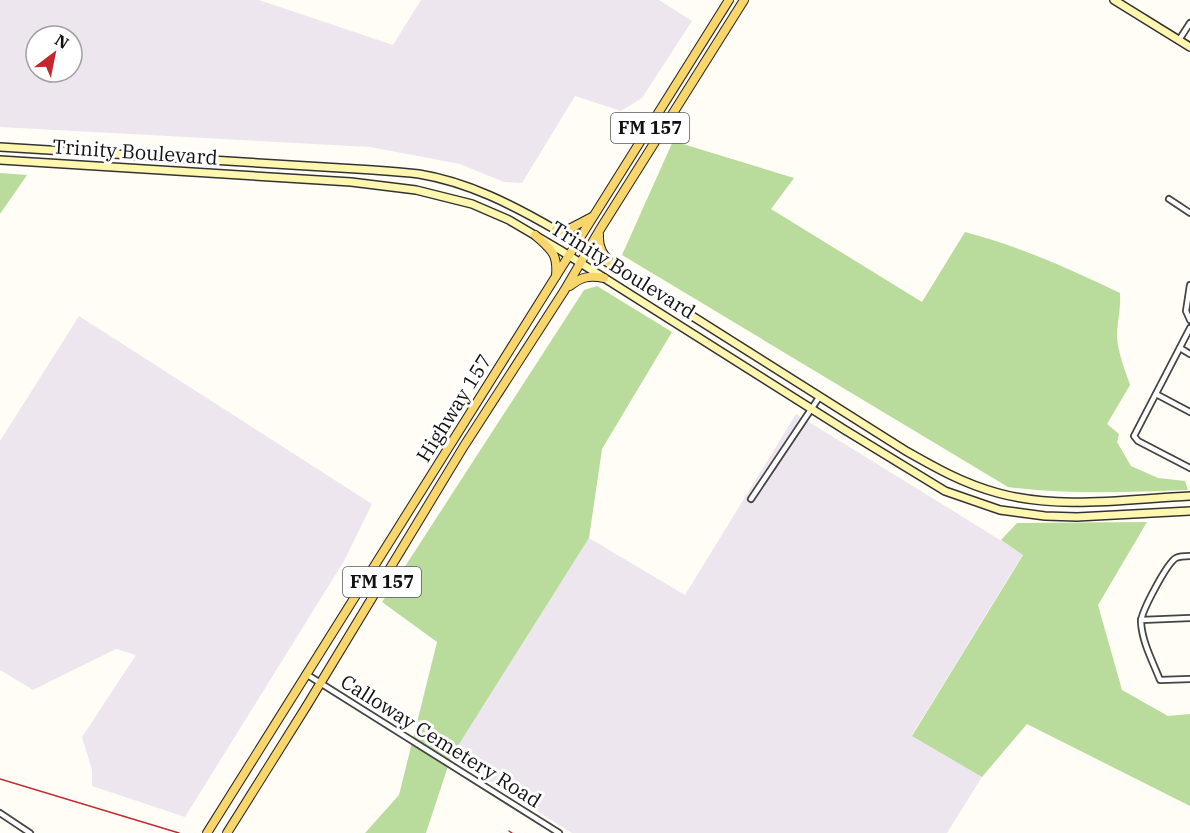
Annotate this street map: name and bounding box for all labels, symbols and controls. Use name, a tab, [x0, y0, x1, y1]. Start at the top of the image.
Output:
north arrow	[24, 24, 84, 84]
text: N	[51, 29, 73, 53]
road number: FM 157	[611, 113, 689, 143]
street label: Trinity Boulevard	[52, 132, 219, 171]
street label: Trinity Boulevard	[546, 214, 701, 325]
street label: Highway 157	[410, 349, 498, 467]
road number: FM 157	[343, 567, 421, 597]
street label: Calloway Cemetery Road	[336, 668, 547, 813]

